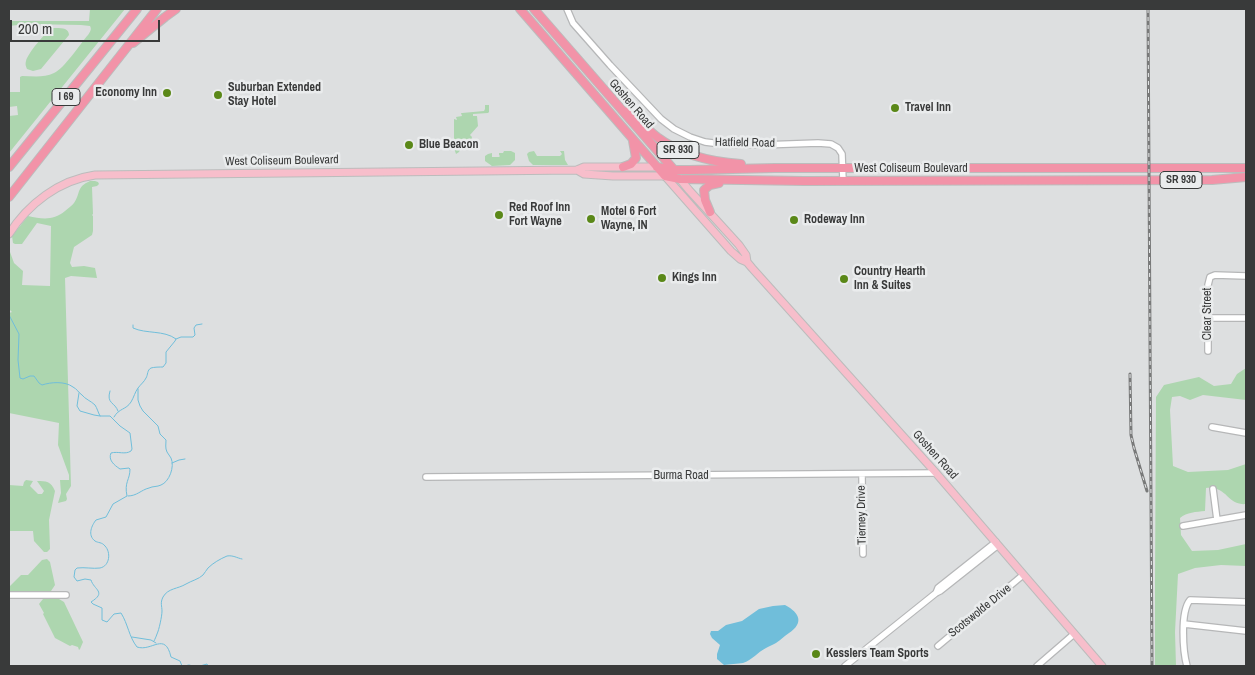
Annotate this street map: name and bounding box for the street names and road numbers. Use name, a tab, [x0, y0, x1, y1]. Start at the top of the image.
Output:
street label: Goshen Road	[606, 76, 656, 132]
road number: I 69	[52, 88, 80, 105]
street label: Hatfield Road	[715, 135, 775, 151]
road number: SR 930	[657, 142, 699, 158]
street label: West Coliseum Boulevard	[225, 153, 339, 169]
street label: West Coliseum Boulevard	[854, 162, 968, 176]
road number: SR 930	[1160, 172, 1202, 188]
street label: Clear Street	[1201, 288, 1215, 340]
street label: Goshen Road	[909, 428, 961, 482]
street label: Burma Road	[653, 469, 709, 483]
street label: Tierney Drive	[854, 485, 870, 545]
street label: Scotswolde Drive	[946, 581, 1014, 641]

